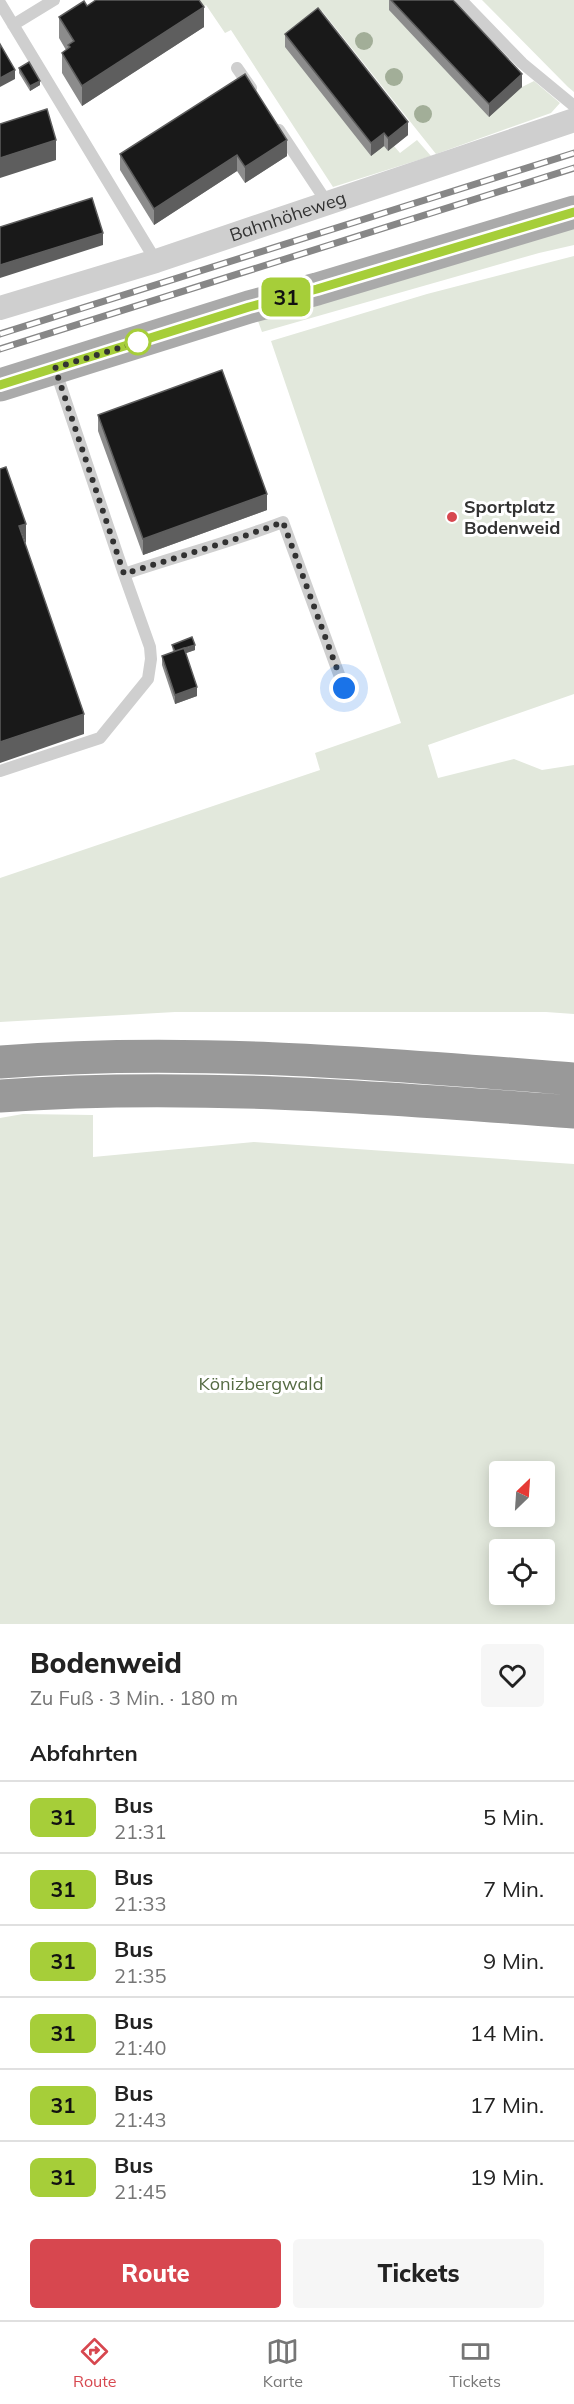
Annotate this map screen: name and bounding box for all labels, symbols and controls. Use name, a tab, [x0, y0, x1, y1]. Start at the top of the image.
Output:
street label: Bahnhöheweg	[226, 186, 349, 246]
line badge: 31	[259, 278, 313, 316]
text: 31	[273, 284, 299, 310]
unlabelled marker	[125, 329, 151, 355]
place label: Sportplatz Bodenweid	[464, 495, 560, 539]
marker: Sportplatz Bodenweid	[445, 510, 459, 524]
your location	[329, 673, 359, 703]
park label: Könizbergwald	[199, 1372, 323, 1395]
north arrow	[489, 1461, 555, 1527]
map controls	[489, 1461, 555, 1605]
button: locate	[489, 1539, 555, 1605]
button: heart	[481, 1644, 544, 1707]
text: Bodenweid	[30, 1645, 182, 1680]
text: Zu Fuß · 3 Min. · 180 m	[30, 1685, 238, 1710]
text: Abfahrten	[30, 1739, 138, 1767]
text: Bus	[114, 1791, 153, 1819]
text: 5 Min.	[483, 1803, 544, 1831]
text: 31	[50, 1804, 76, 1830]
text: 21:31	[114, 1819, 167, 1844]
text: Bus	[114, 1863, 153, 1891]
text: 7 Min.	[483, 1875, 544, 1903]
text: 31	[50, 1876, 76, 1902]
text: 21:33	[114, 1891, 167, 1916]
text: Bus	[114, 1935, 153, 1963]
text: 9 Min.	[483, 1947, 544, 1975]
text: 31	[50, 1948, 76, 1974]
text: 21:35	[114, 1963, 167, 1988]
text: Bus	[114, 2007, 153, 2035]
text: 14 Min.	[470, 2019, 544, 2047]
text: 31	[50, 2020, 76, 2046]
text: 21:40	[114, 2035, 167, 2060]
text: Bus	[114, 2079, 153, 2107]
text: 17 Min.	[470, 2091, 544, 2119]
text: 31	[50, 2092, 76, 2118]
text: 21:43	[114, 2107, 167, 2132]
text: Bus	[114, 2151, 153, 2179]
text: 19 Min.	[470, 2163, 544, 2191]
text: 31	[50, 2164, 76, 2190]
text: 21:45	[114, 2179, 167, 2204]
button: Route	[30, 2239, 281, 2308]
button: Tickets	[293, 2239, 544, 2308]
tab: Route	[73, 2335, 117, 2391]
tab: Karte	[263, 2335, 303, 2391]
tab: Tickets	[449, 2335, 501, 2391]

